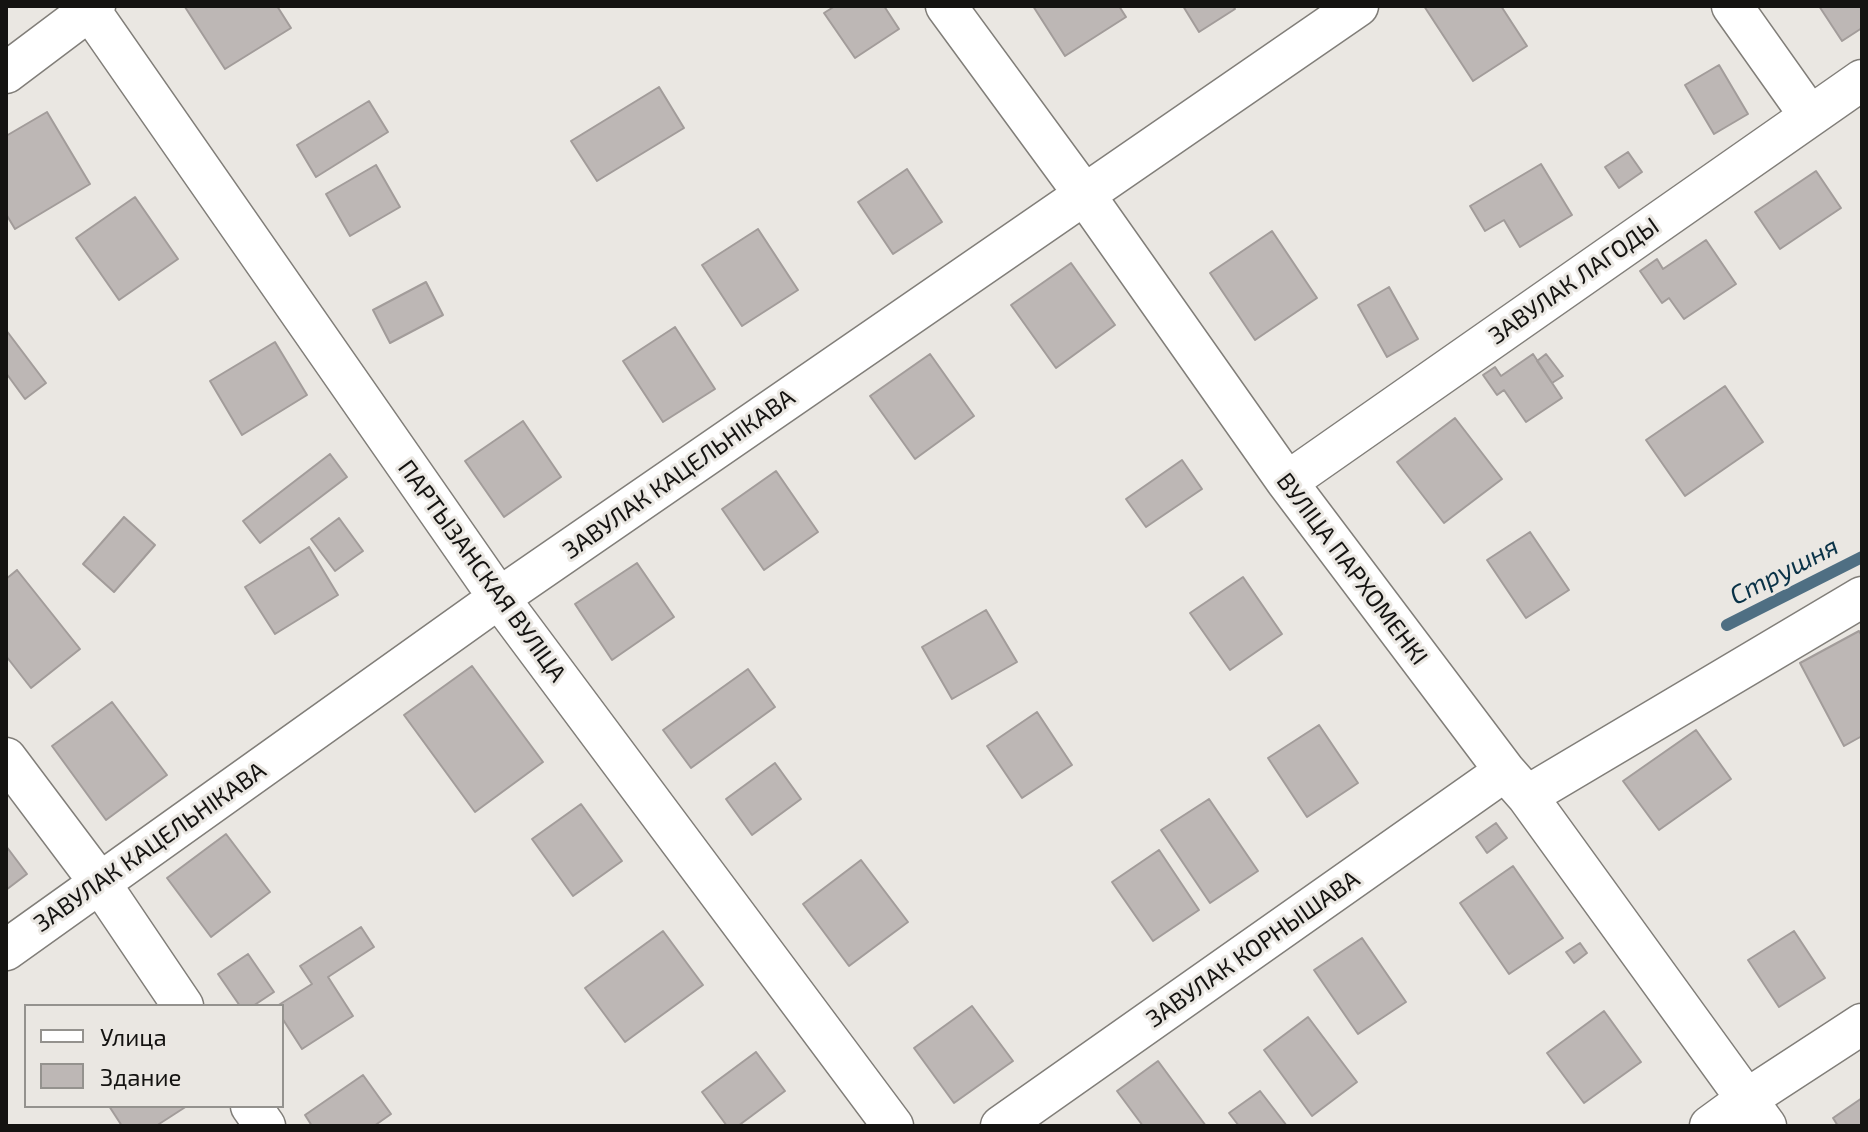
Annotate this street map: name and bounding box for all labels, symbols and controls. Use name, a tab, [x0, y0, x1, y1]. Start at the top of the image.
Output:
street label: ЗАВУЛАК ЛАГОДЫ	[1483, 212, 1665, 350]
street label: ЗАВУЛАК КАЦЕЛЬНІКАВА	[558, 383, 800, 565]
street label: ПАРТЫЗАНСКАЯ ВУЛІЦА	[392, 454, 572, 688]
street label: ВУЛІЦА ПАРХОМЕНКІ	[1270, 467, 1434, 671]
water label: Струшня	[1724, 530, 1844, 612]
street label: ЗАВУЛАК КАЦЕЛЬНІКАВА	[29, 756, 271, 938]
street label: ЗАВУЛАК КОРНЫШАВА	[1141, 865, 1365, 1033]
legend	[24, 1004, 284, 1108]
text: Улица	[100, 1022, 167, 1051]
text: Здание	[100, 1062, 182, 1091]

